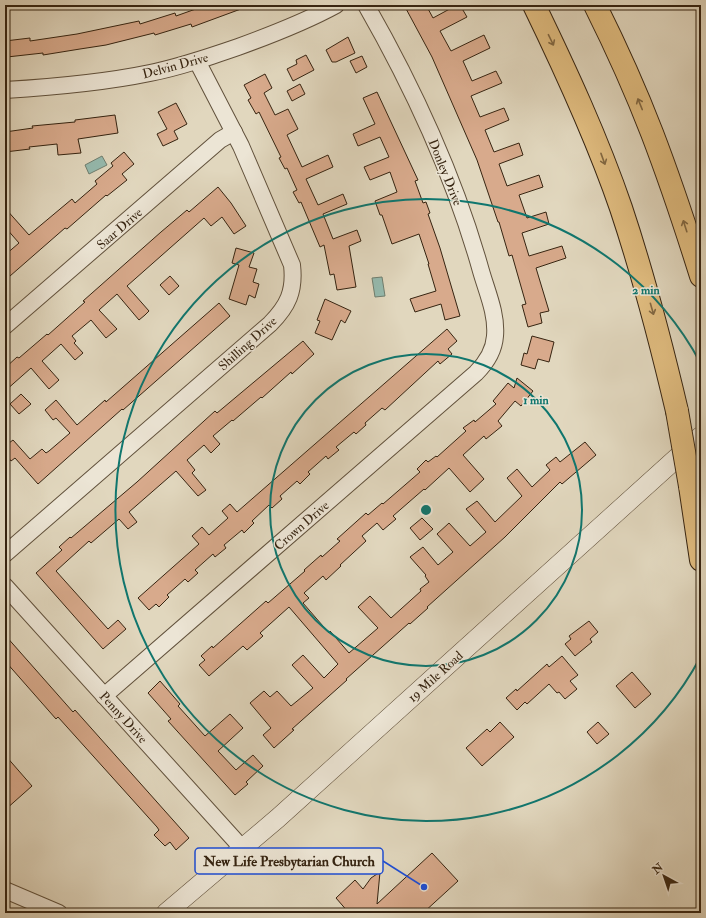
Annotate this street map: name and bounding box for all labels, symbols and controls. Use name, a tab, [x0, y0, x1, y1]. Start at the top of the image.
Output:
one-way arrow	[548, 34, 555, 46]
street label: Delvin Drive	[141, 49, 211, 82]
one-way arrow	[636, 98, 643, 110]
street label: Donley Drive	[424, 137, 466, 209]
one-way arrow	[599, 153, 607, 165]
street label: Saar Drive	[94, 204, 146, 253]
one-way arrow	[680, 220, 688, 232]
text: 2 min	[632, 283, 660, 298]
one-way arrow	[649, 302, 656, 315]
street label: Shilling Drive	[215, 313, 281, 374]
text: 1 min	[523, 393, 550, 408]
street label: Crown Drive	[271, 497, 333, 554]
centre of rings	[419, 503, 433, 517]
street label: 19 Mile Road	[405, 647, 467, 706]
street label: Penny Drive	[95, 688, 151, 748]
callout: New Life Presbytarian Church	[195, 848, 383, 874]
text: New Life Presbytarian Church	[202, 853, 375, 871]
north arrow	[644, 856, 684, 896]
text: N	[649, 860, 667, 878]

